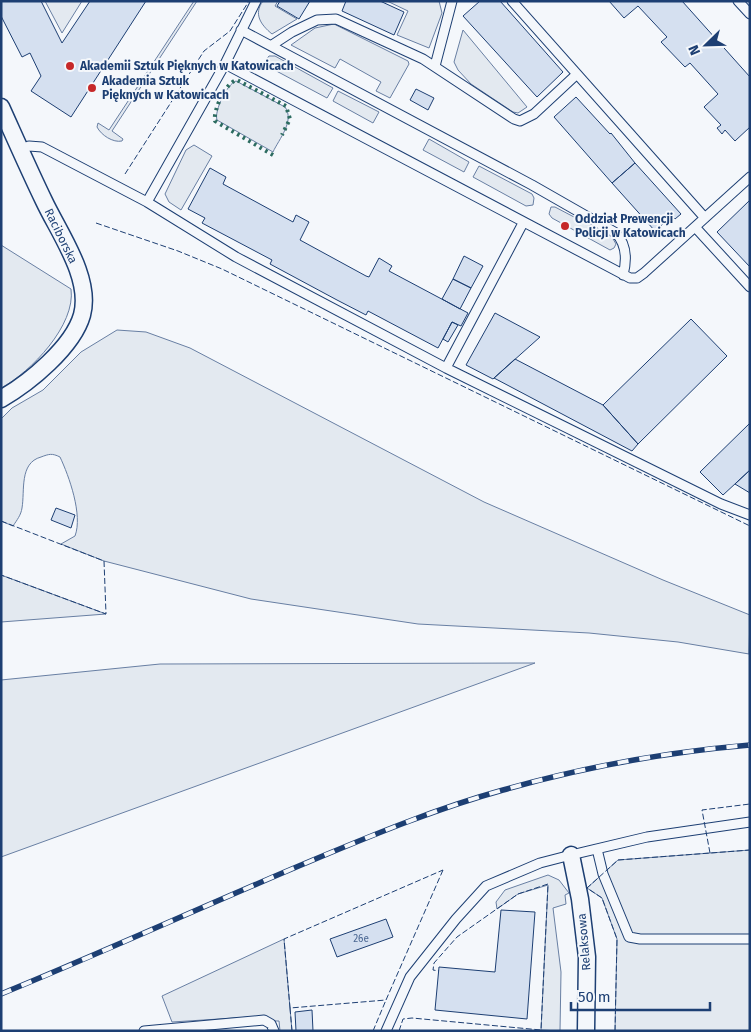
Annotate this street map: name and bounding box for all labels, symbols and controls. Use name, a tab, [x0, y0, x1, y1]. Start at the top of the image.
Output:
north arrow	[681, 20, 731, 70]
text: N	[685, 42, 704, 57]
place label: Akademii Sztuk Pięknych w Katowicach	[79, 59, 294, 73]
marker: Akademii Sztuk Pięknych w Katowicach	[64, 60, 76, 72]
place label: Akademia Sztuk Pięknych w Katowicach	[101, 74, 229, 102]
marker: Akademia Sztuk Pięknych w Katowicach	[86, 82, 98, 94]
street label: Raciborska	[42, 206, 80, 266]
place label: Oddział Prewencji Policji w Katowicach	[575, 212, 686, 240]
marker: Oddział Prewencji Policji w Katowicach	[559, 220, 571, 232]
street label: Relaksowa	[575, 913, 593, 971]
house number: 26e	[353, 933, 369, 945]
scale bar	[571, 980, 710, 1012]
text: 50 m	[578, 988, 611, 1006]

